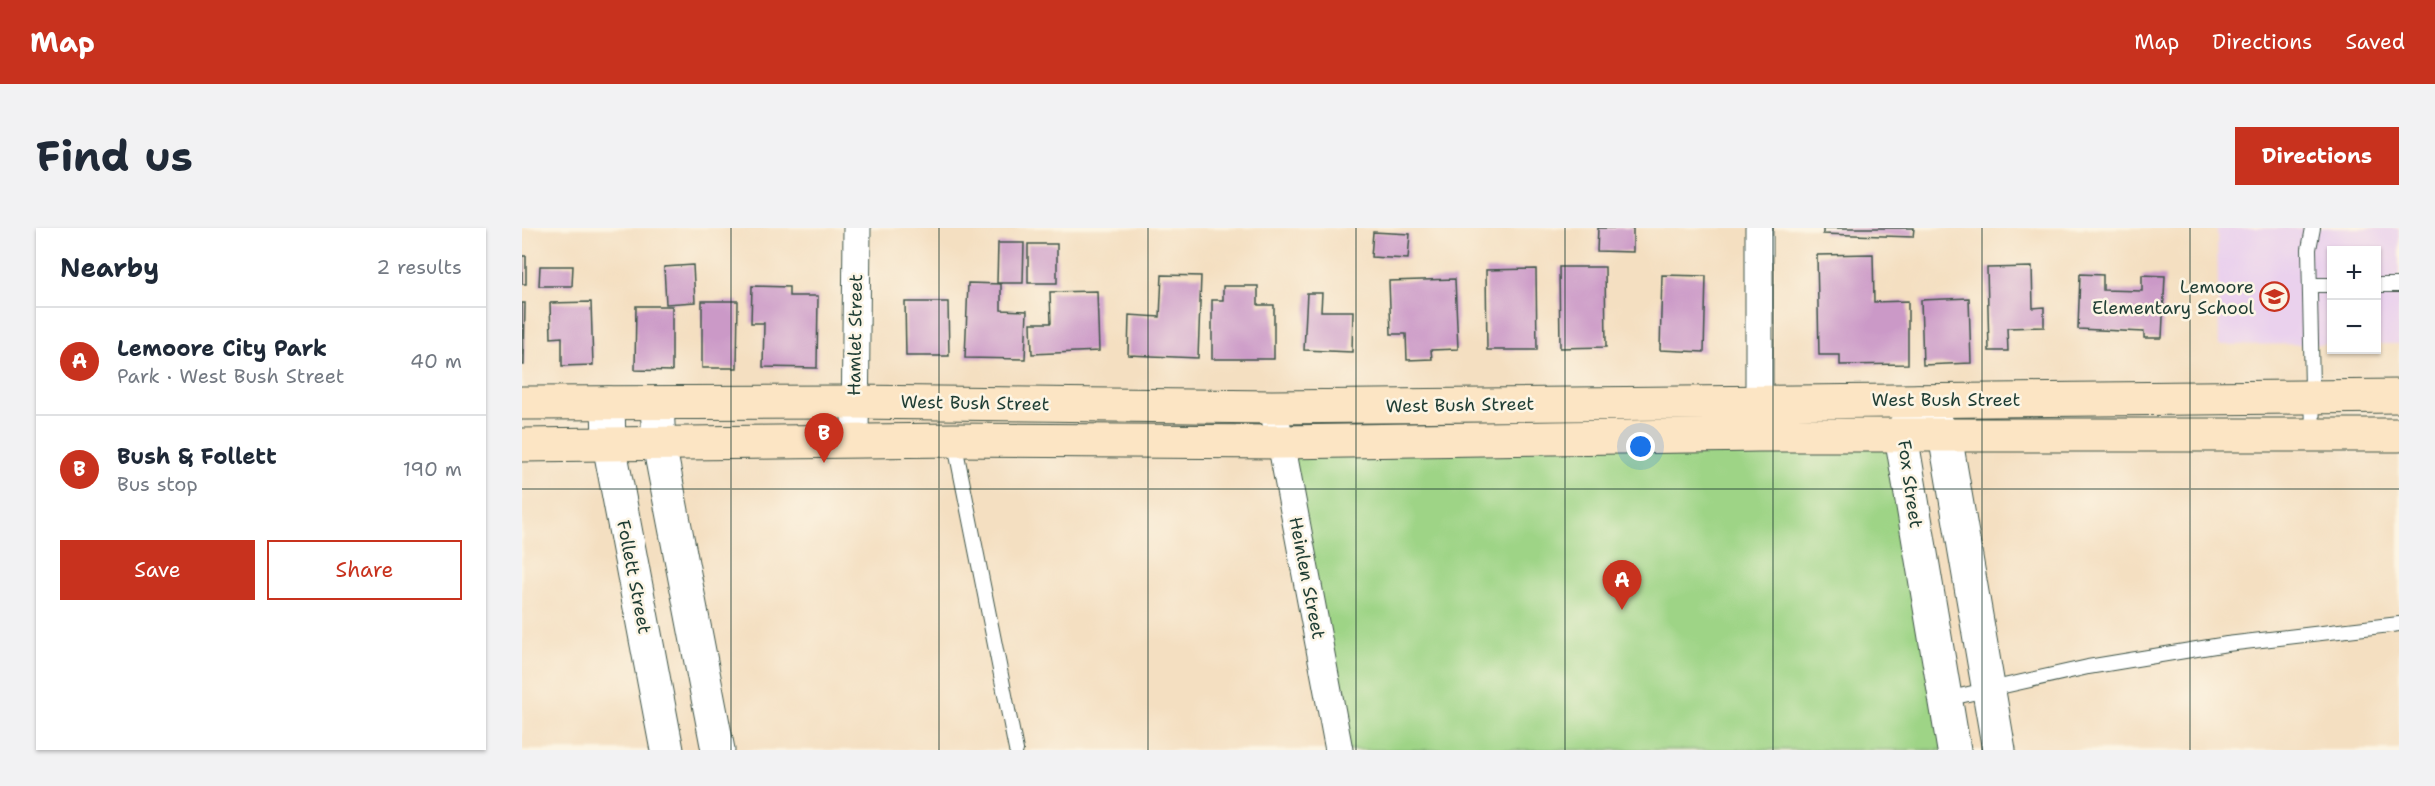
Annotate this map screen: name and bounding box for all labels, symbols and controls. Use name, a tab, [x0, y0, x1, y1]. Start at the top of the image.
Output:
text: Map	[30, 23, 95, 61]
text: Map	[2134, 28, 2179, 56]
text: Directions	[2212, 28, 2312, 56]
text: Saved	[2345, 28, 2405, 56]
button: Directions	[2235, 127, 2399, 185]
text: Find us	[36, 128, 193, 184]
map controls	[2327, 246, 2381, 354]
button: +	[2327, 246, 2381, 300]
text: Nearby	[60, 250, 159, 285]
text: 2 results	[376, 254, 462, 280]
street label: Hamlet Street	[842, 274, 868, 396]
place label: Lemoore Elementary School	[2092, 275, 2255, 320]
school or university icon: Lemoore Elementary School	[2259, 281, 2291, 313]
button: −	[2327, 300, 2381, 354]
text: Lemoore City Park	[117, 334, 327, 363]
text: A	[72, 348, 87, 374]
text: 40 m	[410, 348, 462, 374]
text: Park · West Bush Street	[117, 363, 345, 389]
street label: West Bush Street	[1872, 388, 2021, 412]
street label: West Bush Street	[900, 390, 1050, 416]
street label: West Bush Street	[1385, 392, 1535, 418]
pin: B	[804, 414, 844, 463]
your location	[1626, 432, 1655, 461]
street label: Fox Street	[1892, 438, 1928, 530]
text: Bush & Follett	[117, 442, 277, 471]
text: B	[73, 456, 86, 482]
text: 190 m	[403, 456, 462, 482]
text: Bus stop	[117, 471, 198, 497]
street label: Heinlen Street	[1283, 515, 1331, 641]
street label: Follett Street	[611, 518, 657, 636]
button: Save	[60, 540, 255, 600]
button: Share	[267, 540, 462, 600]
pin: A	[1602, 560, 1642, 610]

